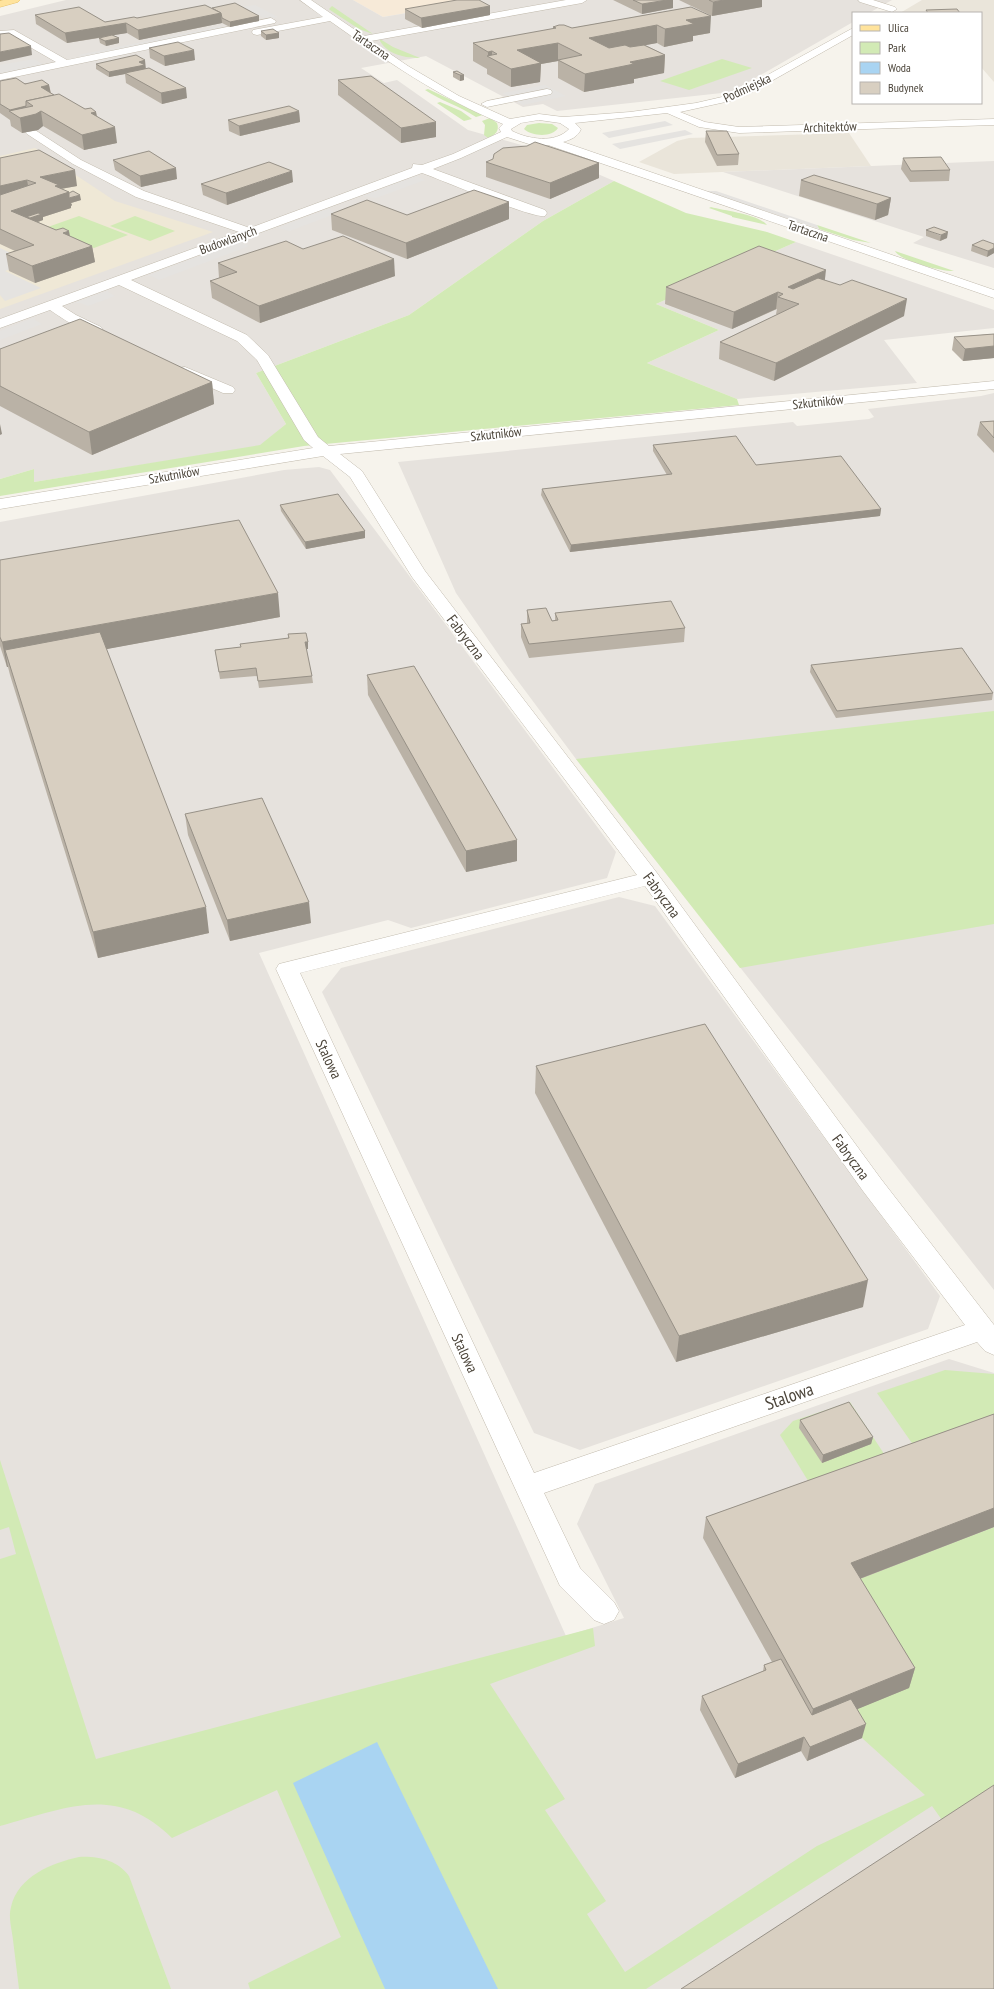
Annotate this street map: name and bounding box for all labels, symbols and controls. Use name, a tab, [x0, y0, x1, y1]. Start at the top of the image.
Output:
legend	[852, 12, 982, 104]
text: Ulica	[888, 20, 909, 35]
street label: Tartaczna	[349, 26, 393, 64]
text: Park	[888, 40, 906, 55]
text: Woda	[888, 60, 911, 75]
street label: Podmiejska	[720, 70, 774, 106]
text: Budynek	[888, 80, 924, 95]
street label: Architektów	[803, 118, 857, 136]
street label: Tartaczna	[785, 216, 831, 246]
street label: Budowlanych	[197, 222, 259, 258]
street label: Szkutników	[792, 391, 845, 413]
street label: Szkutników	[470, 423, 523, 445]
street label: Szkutników	[147, 462, 201, 488]
street label: Fabryczna	[443, 611, 489, 663]
street label: Fabryczna	[639, 869, 685, 921]
street label: Stalowa	[312, 1036, 346, 1082]
street label: Fabryczna	[828, 1131, 874, 1183]
street label: Stalowa	[448, 1330, 482, 1376]
street label: Stalowa	[762, 1377, 816, 1415]

